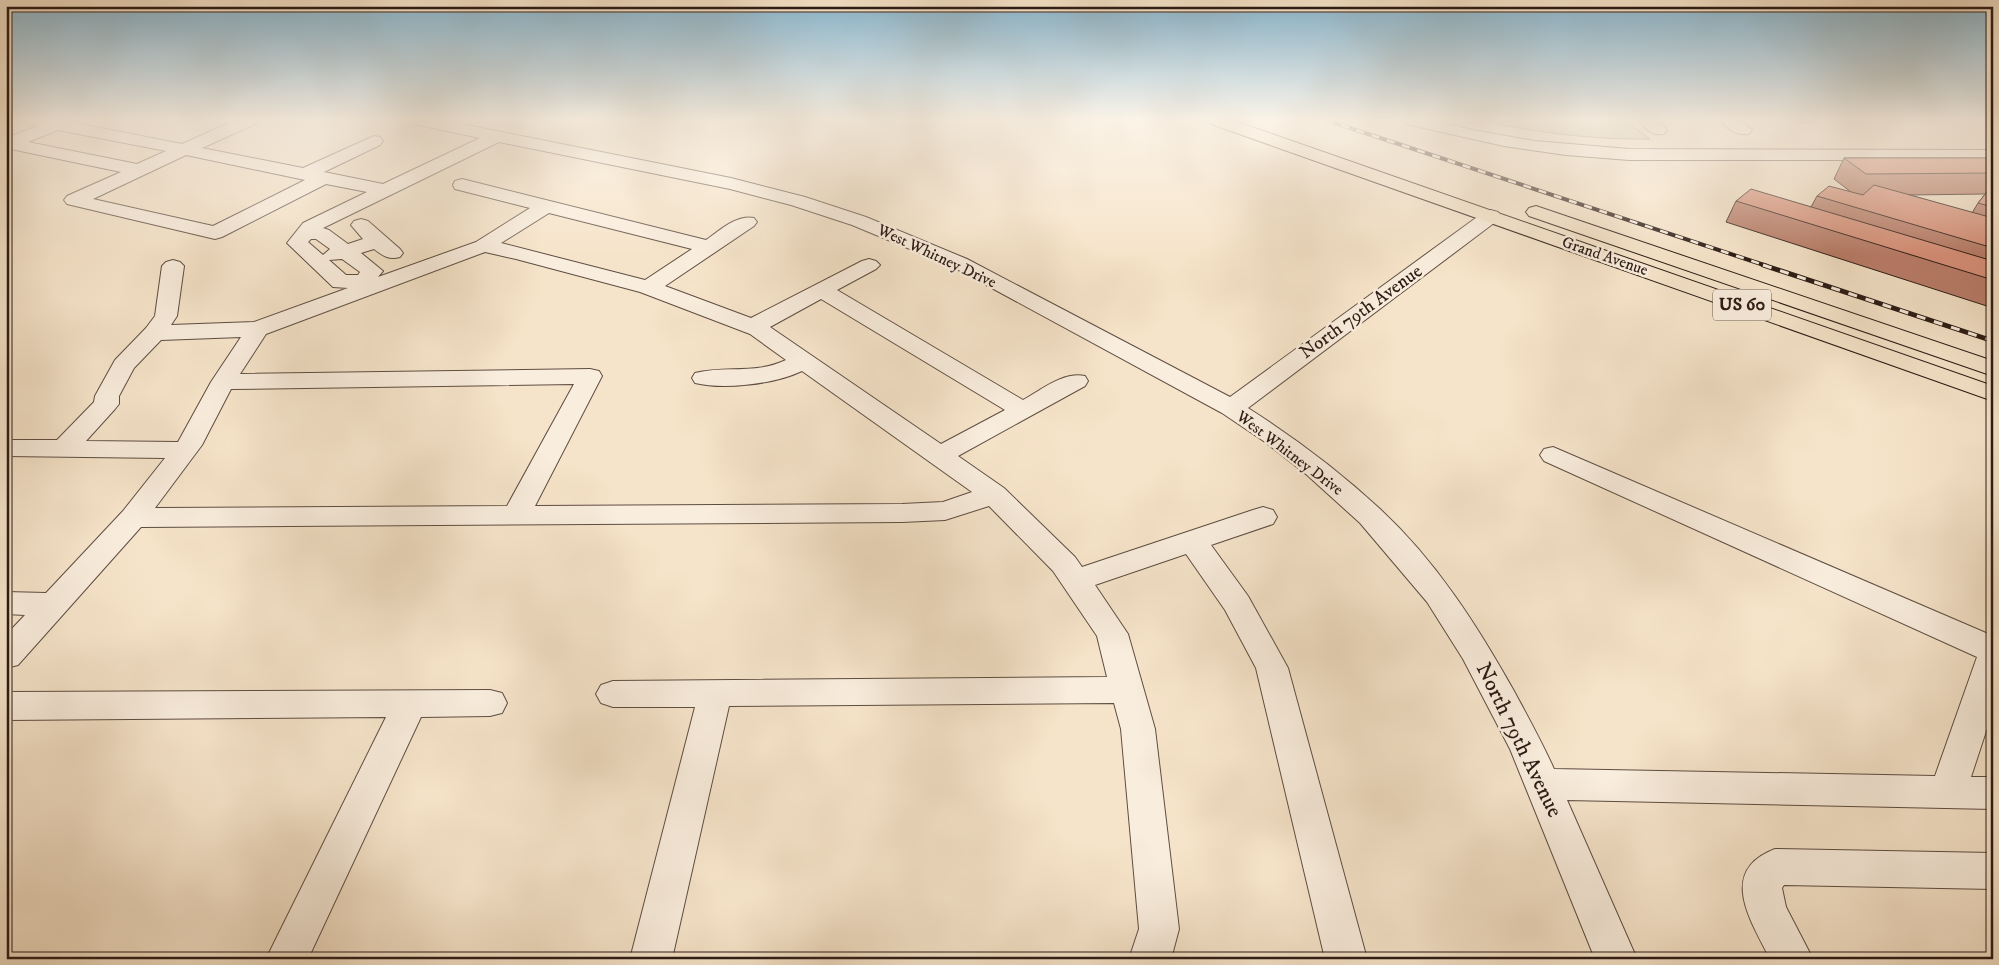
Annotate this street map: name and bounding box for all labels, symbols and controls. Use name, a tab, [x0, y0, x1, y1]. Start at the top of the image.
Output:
street label: West Whitney Drive	[874, 219, 1000, 292]
street label: Grand Avenue	[1559, 232, 1651, 280]
street label: North 79th Avenue	[1295, 260, 1427, 364]
road number: US 60	[1713, 290, 1771, 320]
street label: West Whitney Drive	[1232, 406, 1348, 500]
street label: North 79th Avenue	[1470, 658, 1568, 822]

